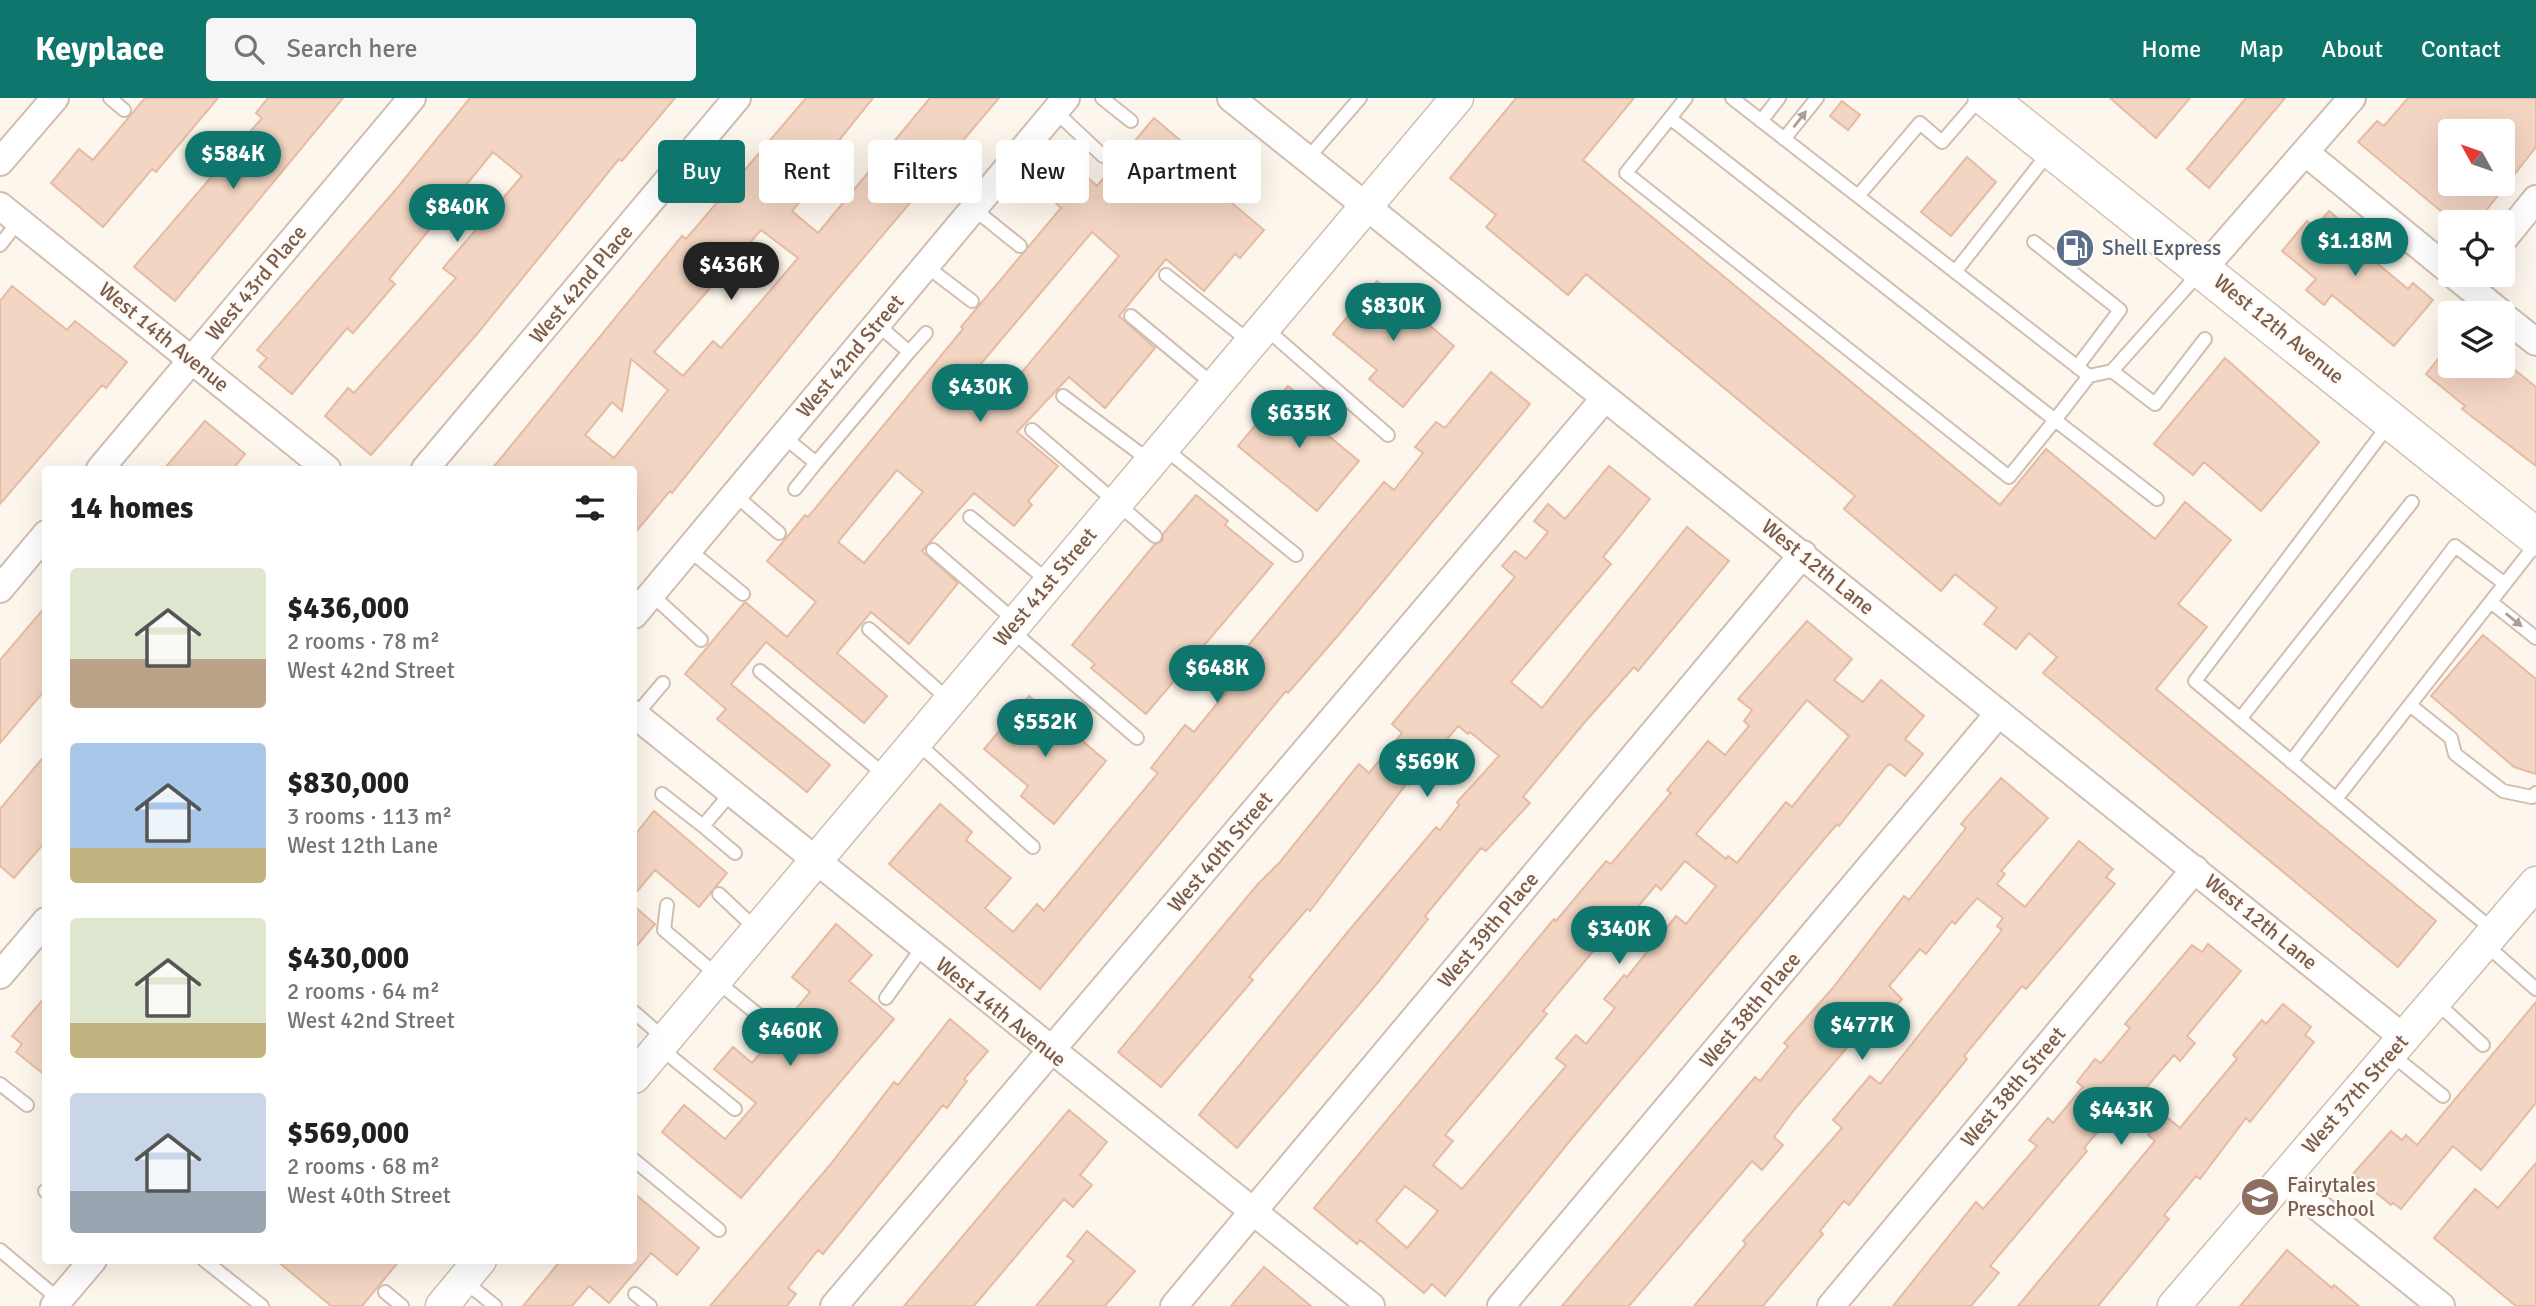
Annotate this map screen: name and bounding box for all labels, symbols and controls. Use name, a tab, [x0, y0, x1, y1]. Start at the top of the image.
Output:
search box	[206, 18, 696, 81]
text: Keyplace	[35, 29, 164, 70]
icon: search	[230, 30, 268, 68]
text: Search here	[286, 33, 418, 65]
text: Home	[2141, 34, 2201, 64]
text: Map	[2239, 34, 2284, 64]
text: About	[2322, 34, 2383, 64]
text: Contact	[2421, 34, 2501, 64]
one-way arrow	[1793, 110, 1808, 128]
north arrow	[2438, 119, 2515, 196]
map controls	[2438, 119, 2515, 378]
pin: $584K	[184, 132, 282, 191]
text: $584K	[201, 139, 265, 168]
chip: Buy	[658, 140, 745, 203]
chip: Rent	[759, 140, 854, 203]
chip: Filters	[868, 140, 982, 203]
chip: New	[996, 140, 1089, 203]
chip: Apartment	[1103, 140, 1261, 203]
pin: $840K	[408, 184, 506, 244]
text: $840K	[425, 192, 489, 221]
button: locate	[2438, 210, 2515, 287]
pin: $1.18M	[2298, 218, 2412, 278]
street label: West 42nd Place	[524, 219, 638, 349]
street label: West 43rd Place	[200, 220, 312, 346]
text: $1.18M	[2317, 226, 2393, 255]
fuel station icon: Shell Express	[2054, 227, 2096, 269]
place label: Shell Express	[2102, 235, 2221, 261]
pin: $436K	[682, 242, 780, 302]
text: $436K	[699, 250, 763, 279]
street label: West 12th Avenue	[2208, 268, 2350, 390]
street label: West 14th Avenue	[93, 276, 235, 398]
pin: $830K	[1344, 284, 1442, 343]
street label: West 42nd Street	[791, 289, 909, 423]
text: $830K	[1361, 291, 1425, 320]
button: layers	[2438, 301, 2515, 378]
pin: $430K	[931, 364, 1029, 424]
text: $430K	[948, 372, 1012, 401]
pin: $635K	[1250, 390, 1348, 450]
text: $635K	[1267, 398, 1331, 427]
icon: filters	[571, 489, 609, 527]
text: 14 homes	[70, 490, 193, 527]
street label: West 12th Lane	[1756, 513, 1880, 621]
street label: West 41st Street	[988, 522, 1102, 652]
text: $436,000	[287, 590, 409, 627]
icon: home	[126, 596, 210, 680]
one-way arrow	[2505, 612, 2522, 627]
text: 2 rooms · 78 m²	[287, 627, 440, 656]
pin: $648K	[1168, 646, 1266, 705]
text: $648K	[1185, 653, 1249, 682]
text: West 42nd Street	[287, 656, 455, 685]
pin: $552K	[996, 700, 1094, 759]
text: $552K	[1013, 707, 1077, 736]
pin: $569K	[1378, 740, 1476, 799]
text: $569K	[1395, 747, 1459, 776]
text: $830,000	[287, 765, 409, 802]
icon: home	[126, 771, 210, 855]
street label: West 40th Street	[1162, 786, 1278, 918]
text: 3 rooms · 113 m²	[287, 802, 452, 831]
text: West 12th Lane	[287, 831, 438, 860]
street label: West 39th Place	[1432, 867, 1544, 993]
street label: West 12th Lane	[2199, 868, 2323, 976]
pin: $340K	[1570, 906, 1668, 966]
text: $340K	[1587, 914, 1651, 943]
text: $430,000	[287, 940, 409, 977]
icon: home	[126, 946, 210, 1030]
street label: West 38th Place	[1694, 947, 1806, 1073]
street label: West 14th Avenue	[930, 951, 1072, 1073]
text: 2 rooms · 64 m²	[287, 977, 440, 1006]
pin: $477K	[1813, 1002, 1911, 1062]
text: West 42nd Street	[287, 1006, 455, 1035]
pin: $460K	[741, 1009, 839, 1068]
text: $477K	[1830, 1010, 1894, 1039]
text: $460K	[758, 1016, 822, 1045]
street label: West 38th Street	[1955, 1021, 2071, 1153]
street label: West 37th Street	[2296, 1029, 2414, 1159]
pin: $443K	[2072, 1088, 2170, 1147]
text: $443K	[2089, 1095, 2153, 1124]
text: $569,000	[287, 1115, 409, 1152]
icon: home	[126, 1121, 210, 1205]
text: 2 rooms · 68 m²	[287, 1152, 440, 1181]
place label: Fairytales Preschool	[2287, 1172, 2376, 1222]
school or university icon: Fairytales Preschool	[2239, 1176, 2281, 1218]
text: West 40th Street	[287, 1181, 451, 1210]

